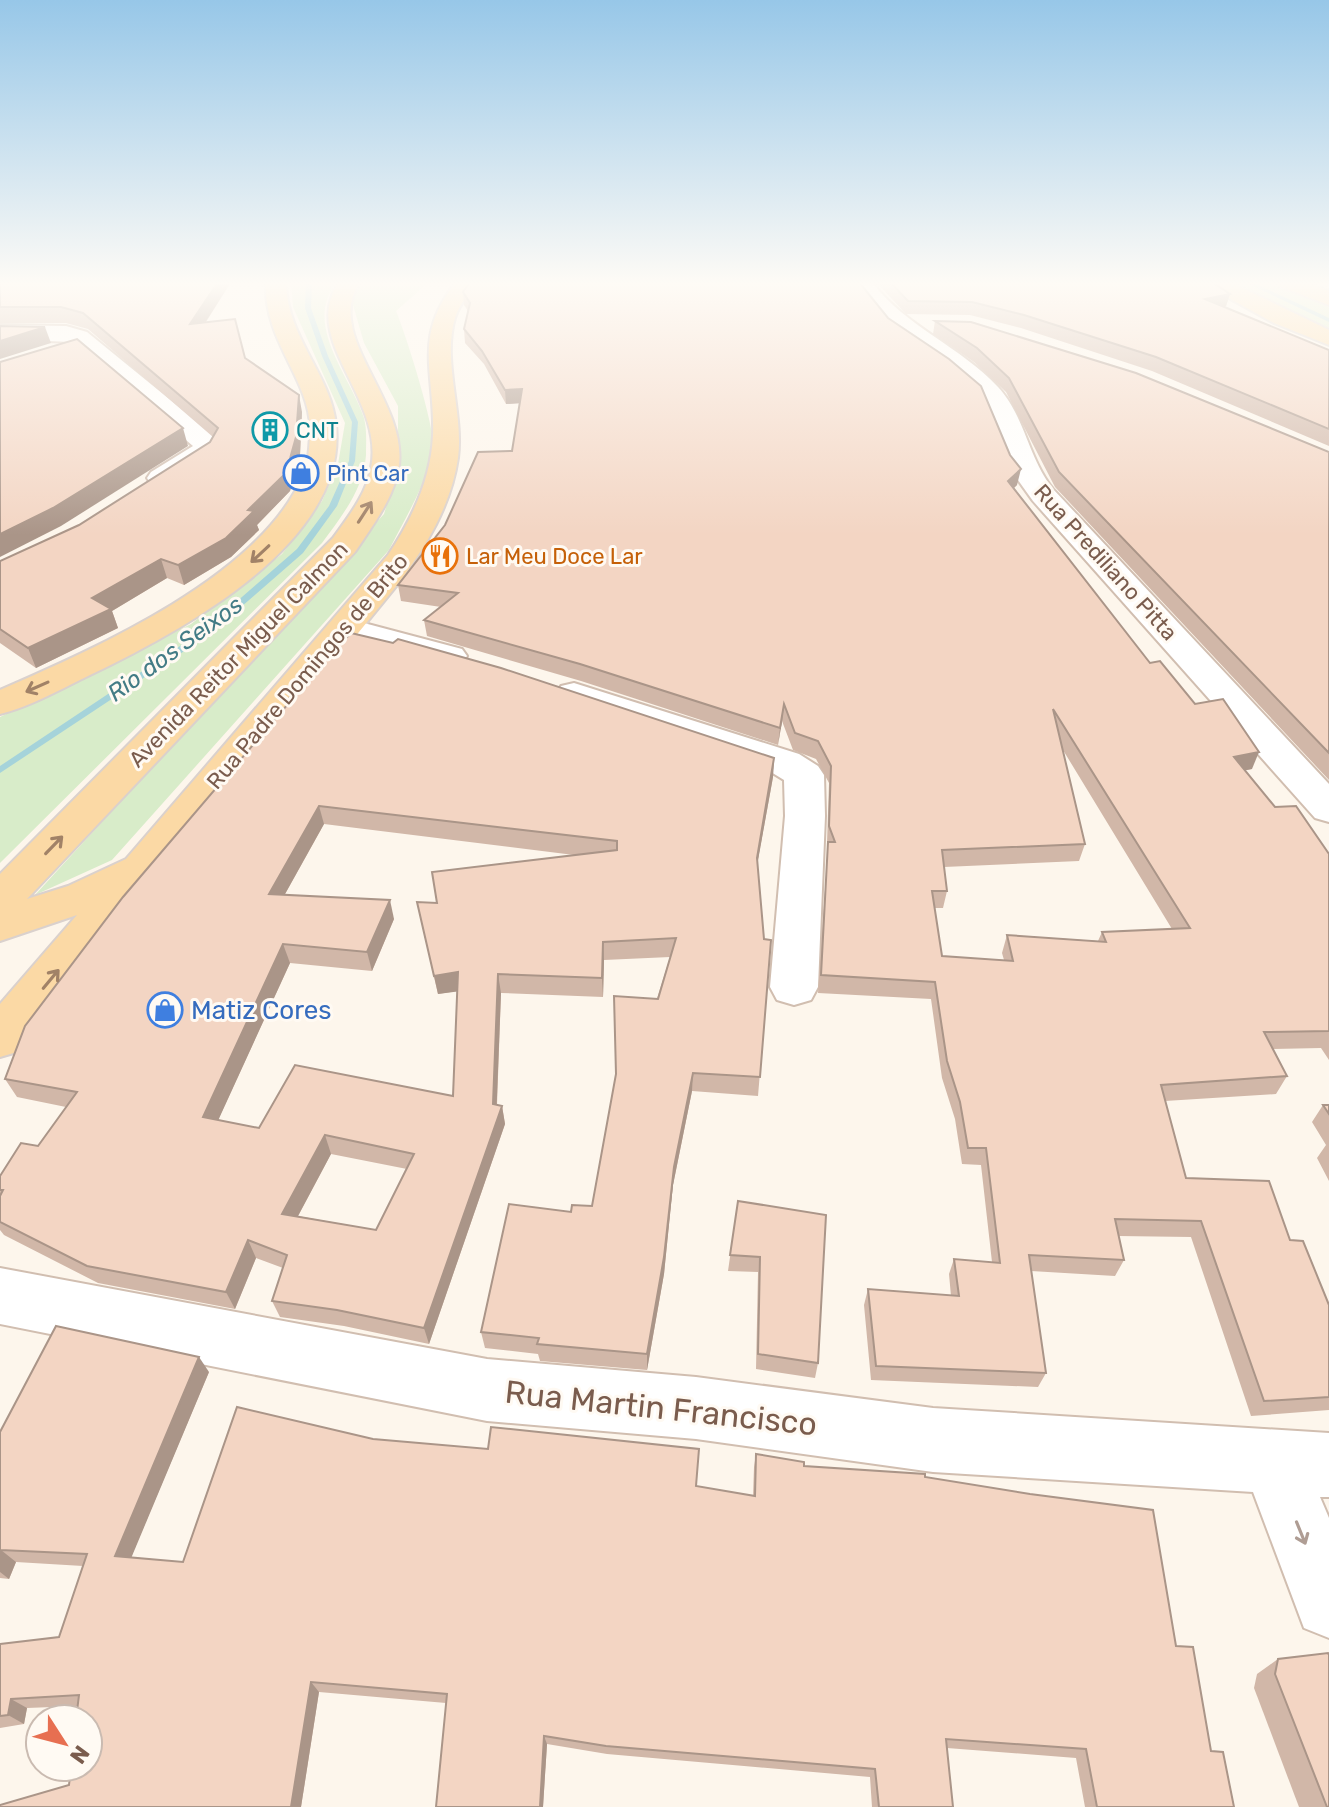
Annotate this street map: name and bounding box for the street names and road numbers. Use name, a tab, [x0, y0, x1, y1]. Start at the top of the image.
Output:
street label: Rua Prediliano Pitta	[1028, 479, 1183, 646]
street label: Avenida Reitor Miguel Calmon	[123, 536, 354, 773]
street label: Rua Padre Domingos de Brito	[201, 548, 414, 795]
street label: Rua Martin Francisco	[503, 1373, 819, 1443]

